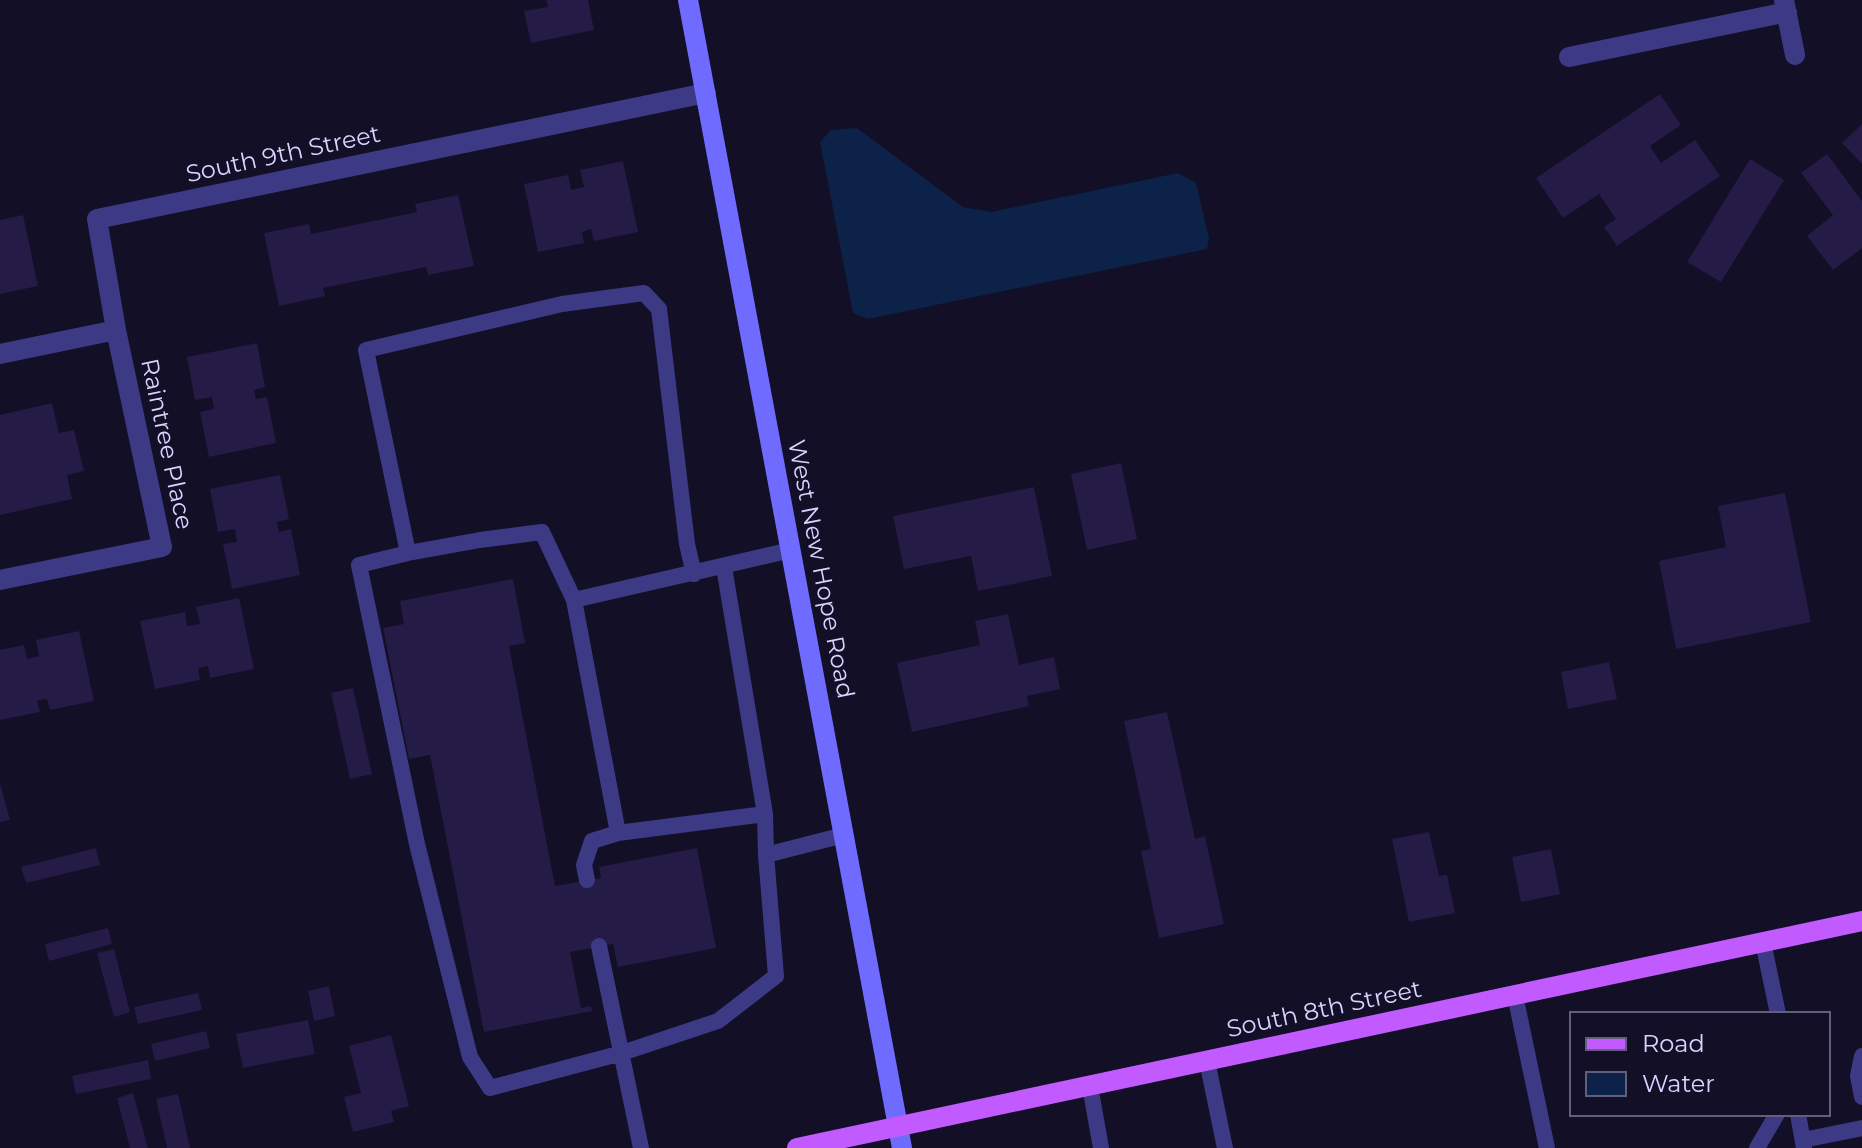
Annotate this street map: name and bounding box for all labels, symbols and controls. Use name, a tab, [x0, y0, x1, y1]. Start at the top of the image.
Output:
street label: South 9th Street	[183, 119, 383, 188]
street label: Raintree Place	[135, 356, 200, 532]
street label: West New Hope Road	[782, 437, 861, 701]
street label: South 8th Street	[1224, 974, 1424, 1043]
legend	[1570, 1012, 1830, 1116]
text: Road	[1642, 1029, 1705, 1058]
text: Water	[1642, 1069, 1715, 1098]

